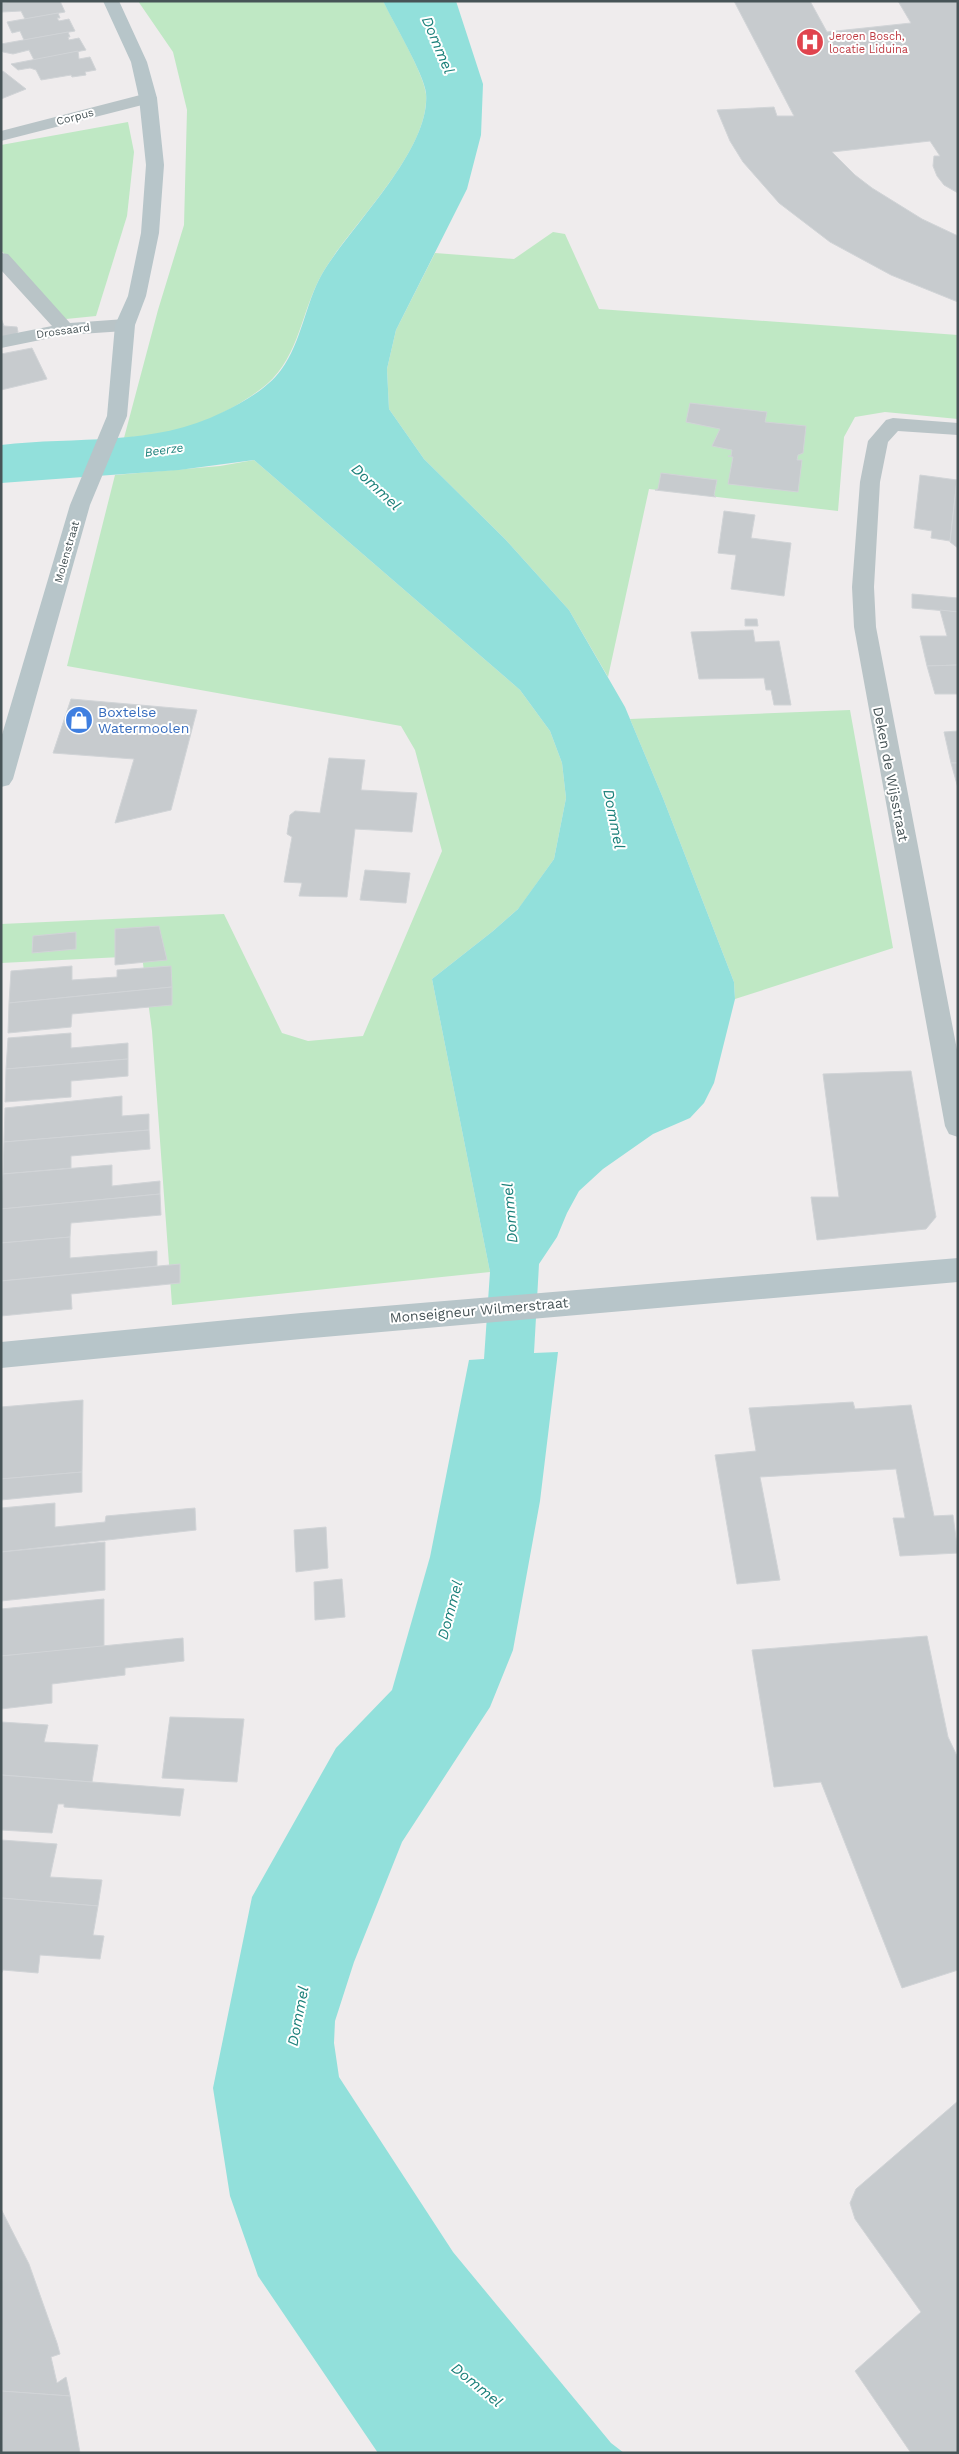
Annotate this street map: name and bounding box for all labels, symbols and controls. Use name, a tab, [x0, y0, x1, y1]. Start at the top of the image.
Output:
water label: Dommel	[418, 14, 458, 77]
hospital icon: Jeroen Bosch, locatie Liduina	[795, 27, 825, 57]
place label: Jeroen Bosch, locatie Liduina	[829, 30, 908, 56]
street label: Corpus	[55, 106, 95, 128]
street label: Drossaard	[35, 321, 91, 341]
water label: Beerze	[144, 440, 184, 460]
water label: Dommel	[348, 460, 405, 515]
street label: Molenstraat	[52, 519, 82, 585]
place label: Boxtelse Watermoolen	[98, 704, 189, 736]
shop icon: Boxtelse Watermoolen	[64, 705, 94, 735]
street label: Deken de Wijsstraat	[870, 705, 912, 843]
water label: Dommel	[599, 788, 629, 851]
water label: Dommel	[498, 1182, 522, 1244]
street label: Monseigneur Wilmerstraat	[389, 1294, 569, 1326]
water label: Dommel	[433, 1578, 467, 1642]
water label: Dommel	[283, 1984, 313, 2047]
water label: Dommel	[448, 2359, 507, 2411]

